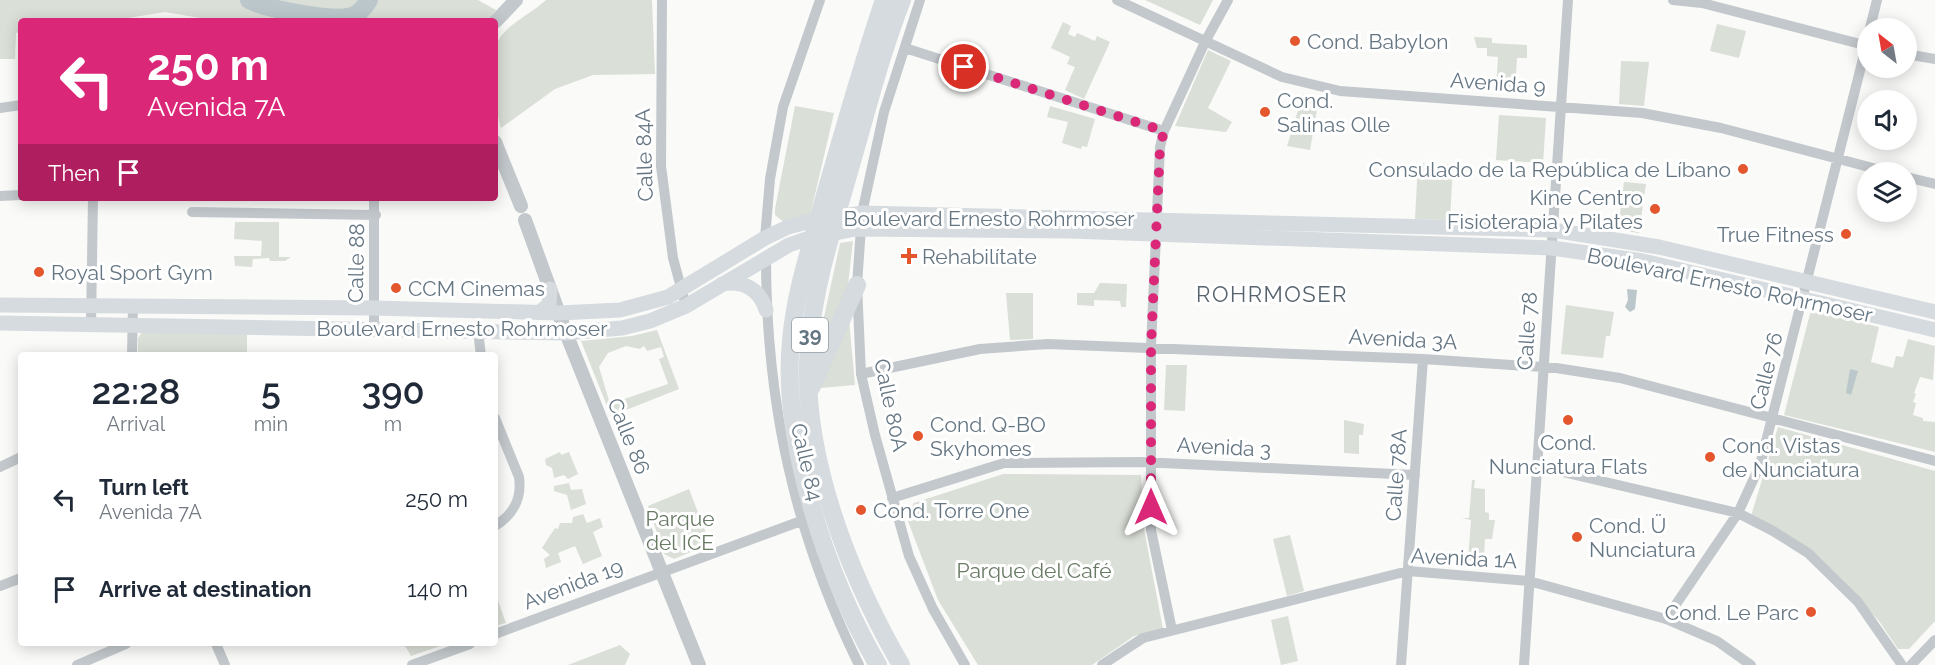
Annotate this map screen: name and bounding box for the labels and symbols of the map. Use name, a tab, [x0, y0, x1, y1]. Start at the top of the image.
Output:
north arrow	[1857, 18, 1917, 78]
place label: Cond. Babylon	[1307, 29, 1448, 54]
marker: Cond. Babylon	[1288, 34, 1302, 48]
pin	[938, 41, 989, 92]
street label: Avenida 9	[1449, 67, 1547, 99]
place label: Cond. Salinas Olle	[1277, 88, 1390, 137]
marker: Cond. Salinas Olle	[1258, 105, 1272, 119]
street label: Calle 84A	[630, 108, 658, 202]
place label: Consulado de la República de Líbano	[1369, 157, 1731, 182]
marker: Consulado de la República de Líbano	[1736, 162, 1750, 176]
place label: Kine Centro Fisioterapia y Pilates	[1447, 185, 1643, 234]
marker: Kine Centro Fisioterapia y Pilates	[1648, 202, 1662, 216]
street label: Boulevard Ernesto Rohrmoser	[843, 206, 1135, 231]
place label: True Fitness	[1717, 222, 1834, 247]
street label: Calle 88	[343, 223, 369, 303]
marker: True Fitness	[1839, 227, 1853, 241]
street label: Boulevard Ernesto Rohrmoser	[1585, 243, 1876, 328]
place label: Rehabilítate	[922, 244, 1037, 269]
marker: Rehabilítate	[900, 247, 918, 265]
place label: Royal Sport Gym	[51, 260, 213, 285]
marker: Royal Sport Gym	[32, 265, 46, 279]
place label: CCM Cinemas	[408, 276, 545, 301]
marker: CCM Cinemas	[389, 281, 403, 295]
district label: ROHRMOSER	[1196, 281, 1348, 307]
street label: Calle 78	[1512, 291, 1542, 371]
street label: Boulevard Ernesto Rohrmoser	[316, 316, 608, 341]
road number: 39	[792, 318, 828, 352]
street label: Avenida 3A	[1348, 324, 1458, 354]
street label: Calle 76	[1744, 330, 1788, 412]
street label: Calle 80A	[869, 356, 913, 454]
street label: Calle 86	[602, 394, 656, 478]
place label: Cond. Q-BO Skyhomes	[930, 412, 1046, 461]
marker: Cond. Nunciatura Flats	[1561, 413, 1575, 427]
street label: Calle 84	[786, 421, 828, 503]
street label: Calle 78A	[1380, 428, 1412, 522]
marker: Cond. Q-BO Skyhomes	[911, 429, 925, 443]
place label: Cond. Nunciatura Flats	[1489, 430, 1647, 479]
street label: Avenida 3	[1176, 432, 1272, 462]
place label: Cond. Vistas de Nunciatura	[1722, 433, 1859, 482]
marker: Cond. Vistas de Nunciatura	[1703, 450, 1717, 464]
position arrow	[1119, 475, 1183, 539]
place label: Cond. Torre One	[873, 498, 1029, 523]
marker: Cond. Torre One	[854, 503, 868, 517]
park label: Parque del ICE	[645, 506, 715, 555]
place label: Cond. Ü Nunciatura	[1589, 513, 1696, 562]
marker: Cond. Ü Nunciatura	[1570, 530, 1584, 544]
street label: Avenida 1A	[1410, 543, 1518, 573]
street label: Avenida 19	[520, 554, 626, 614]
park label: Parque del Café	[956, 558, 1112, 583]
place label: Cond. Le Parc	[1665, 600, 1799, 625]
marker: Cond. Le Parc	[1804, 605, 1818, 619]

